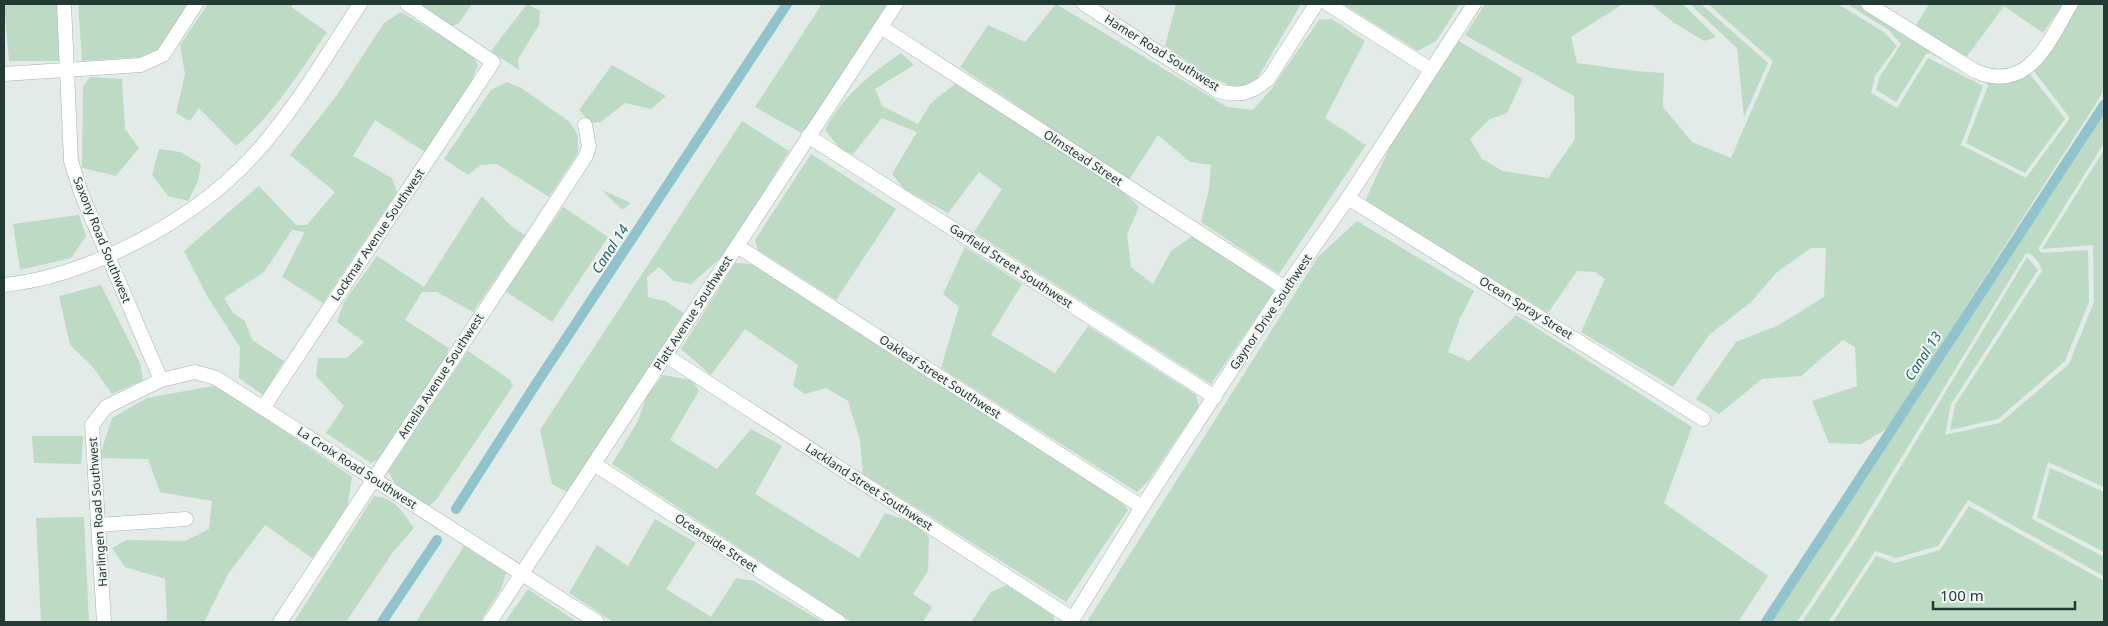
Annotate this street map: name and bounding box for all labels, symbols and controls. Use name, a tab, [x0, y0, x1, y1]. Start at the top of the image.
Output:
street label: Hamer Road Southwest	[1101, 10, 1224, 95]
street label: Olmstead Street	[1040, 126, 1127, 190]
street label: Lockmar Avenue Southwest	[327, 165, 429, 304]
street label: Saxony Road Southwest	[69, 174, 136, 306]
street label: Garfield Street Southwest	[946, 219, 1077, 312]
water label: Canal 14	[587, 220, 633, 277]
street label: Gaynor Drive Southwest	[1225, 250, 1316, 373]
street label: Platt Avenue Southwest	[649, 252, 736, 373]
street label: Ocean Spray Street	[1476, 272, 1577, 344]
street label: Amelia Avenue Southwest	[394, 309, 488, 442]
water label: Canal 13	[1900, 327, 1946, 384]
street label: Oakleaf Street Southwest	[876, 331, 1005, 423]
street label: La Croix Road Southwest	[294, 422, 421, 513]
street label: Harlingen Road Southwest	[84, 436, 111, 588]
street label: Lackland Street Southwest	[802, 439, 937, 535]
street label: Oceanside Street	[672, 509, 762, 576]
scale bar	[1933, 578, 2076, 610]
text: 100 m	[1940, 585, 1984, 605]

